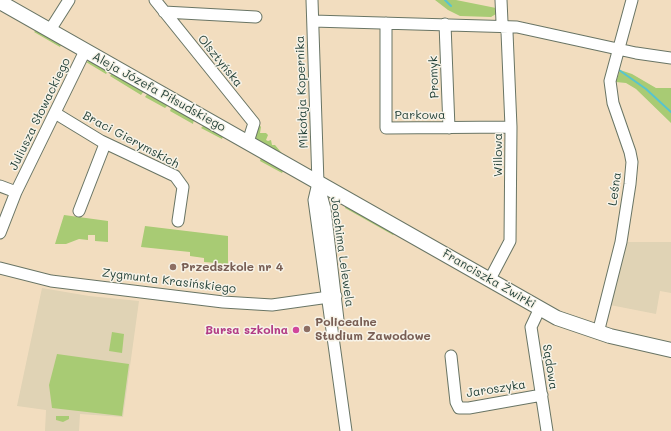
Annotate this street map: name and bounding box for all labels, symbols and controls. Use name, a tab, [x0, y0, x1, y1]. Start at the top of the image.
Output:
street label: Olsztyńska	[195, 32, 245, 90]
street label: Mikołaja Kopernika	[293, 35, 311, 149]
street label: Aleja Józefa Piłsudskiego	[90, 49, 228, 135]
street label: Juliusza Słowackiego	[7, 55, 73, 173]
street label: Promyk	[426, 55, 442, 99]
street label: Parkowa	[394, 108, 446, 122]
street label: Braci Gierymskich	[80, 109, 182, 171]
street label: Willowa	[491, 133, 505, 177]
street label: Leśna	[606, 171, 624, 207]
street label: Joachima Lelewela	[327, 196, 357, 308]
street label: Franciszka Żwirki	[440, 247, 538, 311]
place label: Przedszkole nr 4	[181, 260, 283, 274]
marker: Przedszkole nr 4	[168, 262, 178, 272]
street label: Zygmunta Krasińskiego	[101, 266, 237, 296]
place label: Policealne Studium Zawodowe	[315, 315, 431, 343]
place label: Bursa szkolna	[205, 323, 288, 337]
marker: Policealne Studium Zawodowe	[302, 324, 312, 334]
marker: Bursa szkolna	[291, 325, 301, 335]
street label: Sądowa	[539, 343, 561, 391]
street label: Jaroszyka	[465, 377, 527, 401]

